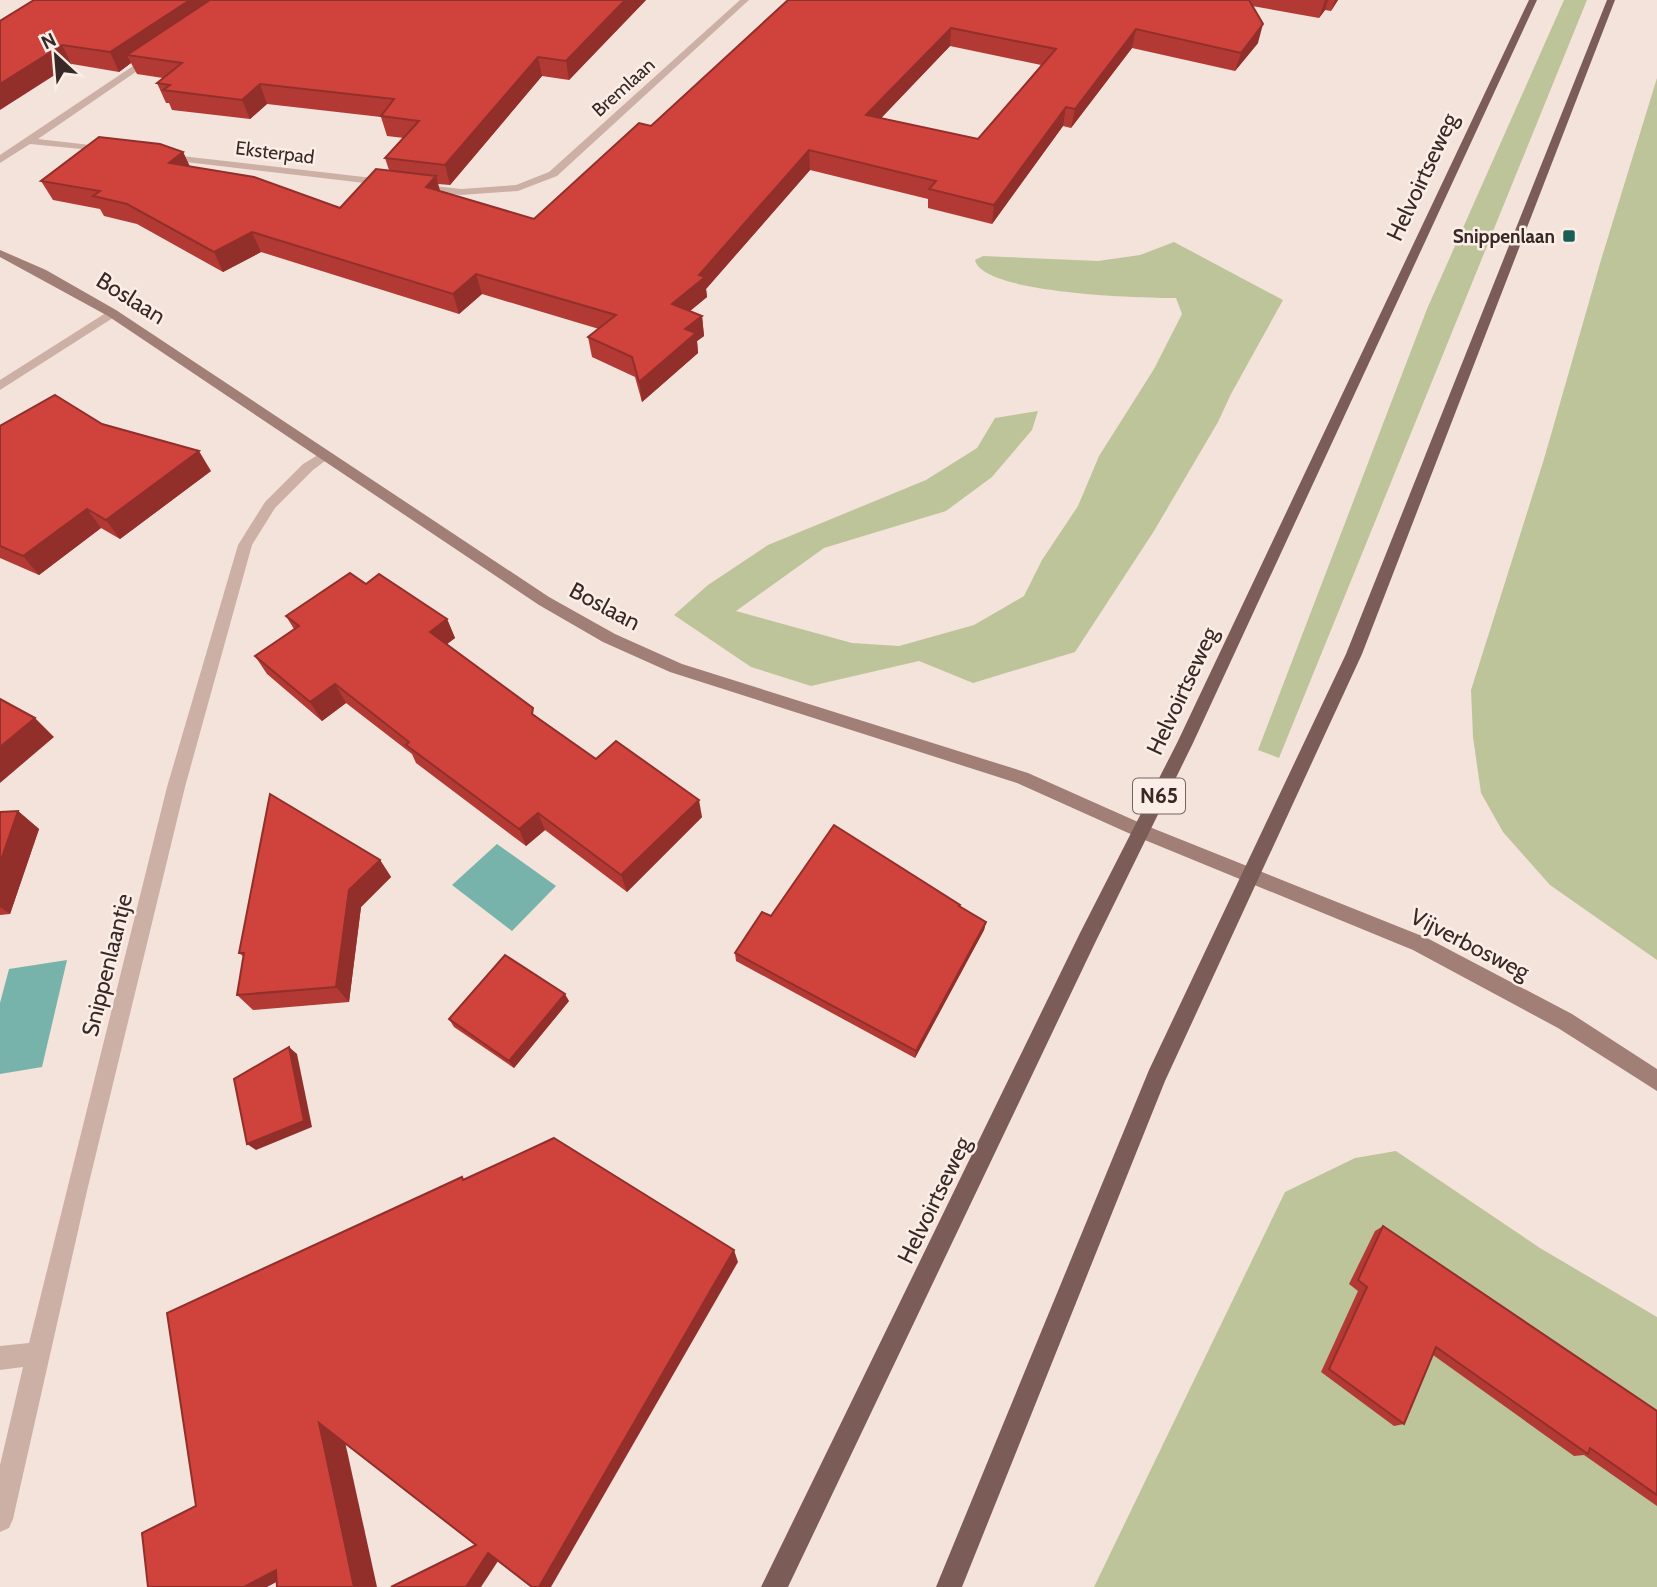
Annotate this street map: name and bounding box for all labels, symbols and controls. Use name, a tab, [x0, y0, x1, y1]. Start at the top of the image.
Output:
north arrow	[21, 21, 91, 91]
text: N	[38, 28, 60, 54]
street label: Bremlaan	[587, 53, 660, 122]
street label: Helvoirtseweg	[1380, 108, 1464, 245]
street label: Eksterpad	[234, 136, 316, 169]
place label: Snippenlaan	[1453, 225, 1555, 248]
marker: Snippenlaan	[1561, 228, 1577, 244]
street label: Boslaan	[91, 266, 171, 330]
street label: Boslaan	[565, 576, 645, 636]
street label: Helvoirtseweg	[1140, 622, 1224, 759]
road number: N65	[1133, 778, 1185, 814]
street label: Snippenlaantje	[76, 891, 138, 1039]
street label: Vijverbosweg	[1406, 902, 1535, 986]
street label: Helvoirtseweg	[891, 1131, 977, 1268]

